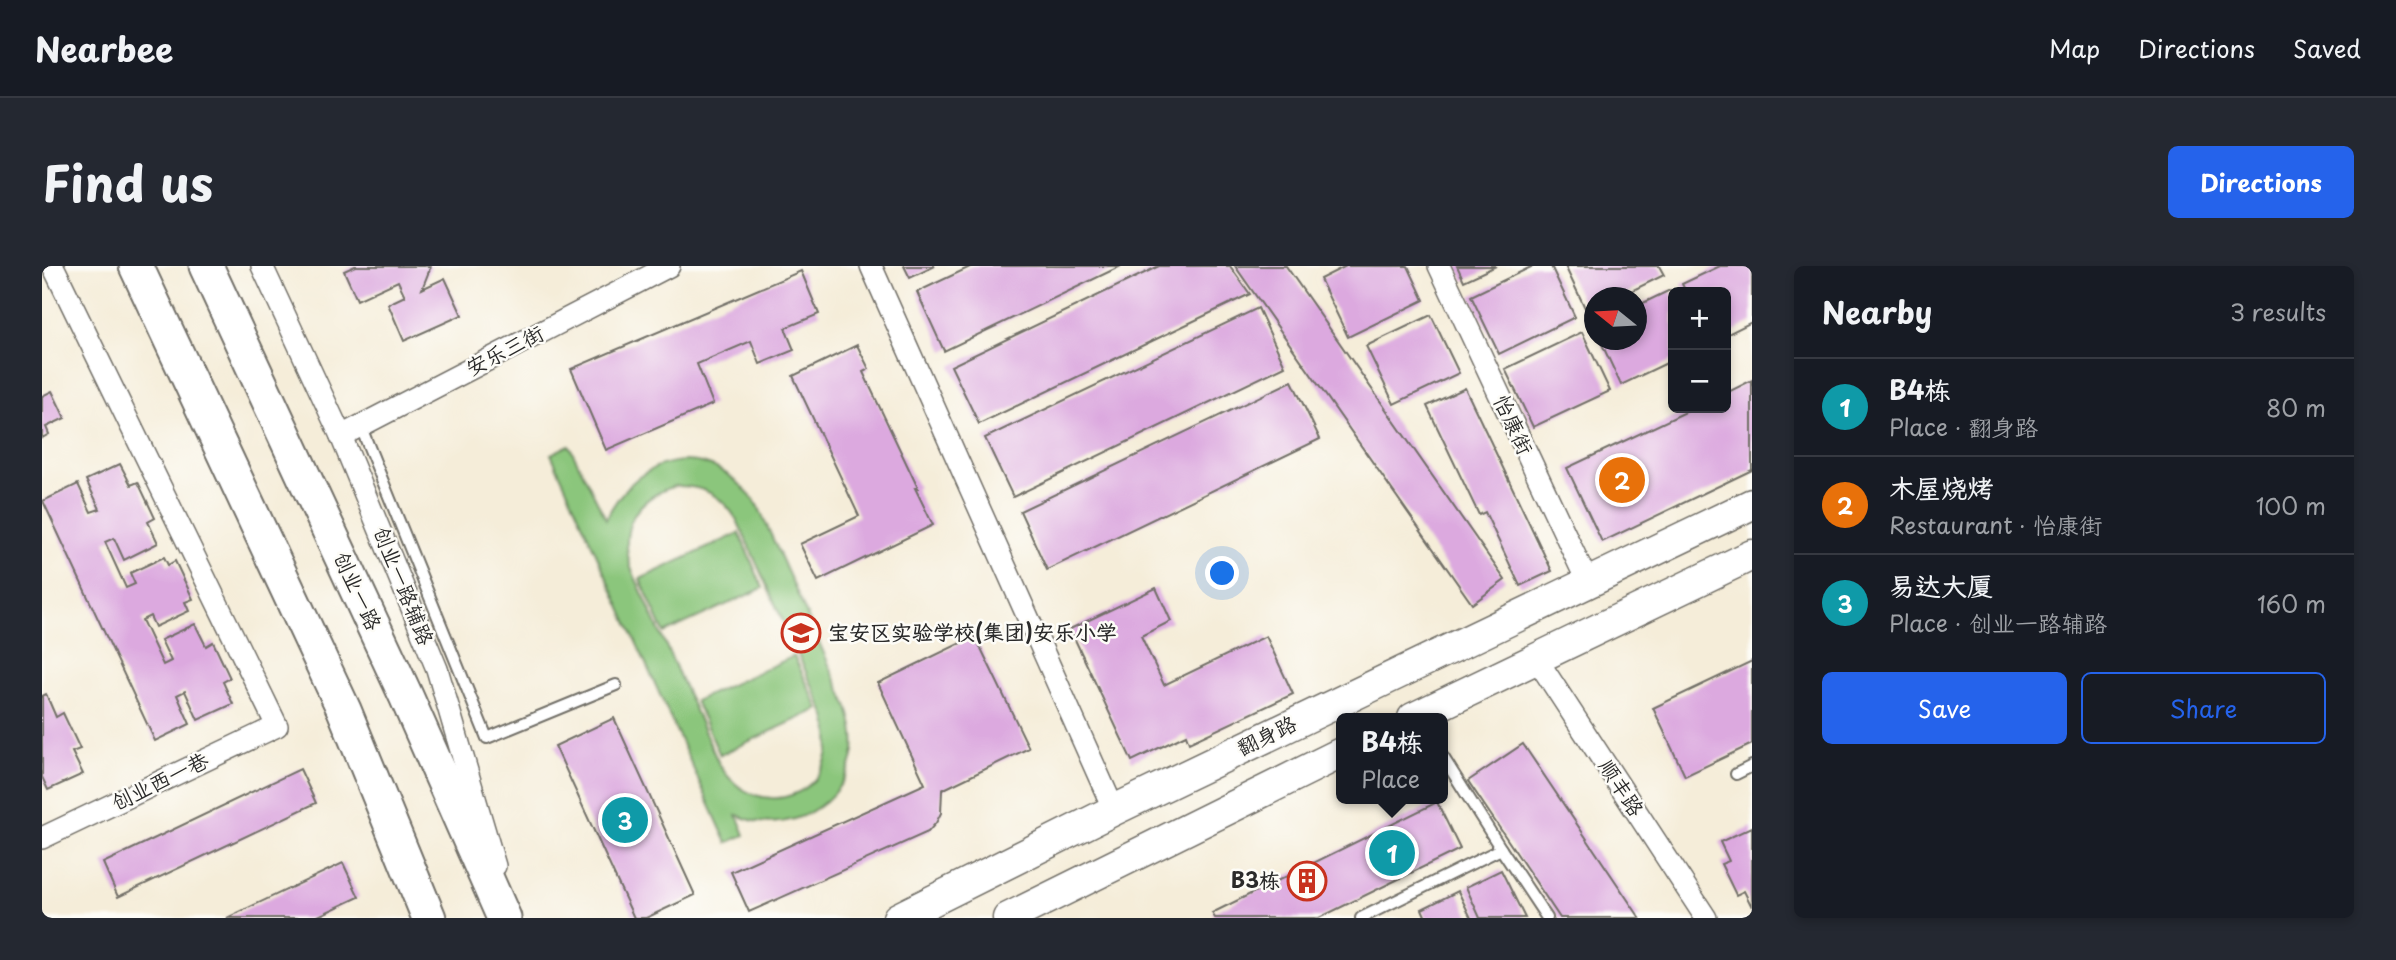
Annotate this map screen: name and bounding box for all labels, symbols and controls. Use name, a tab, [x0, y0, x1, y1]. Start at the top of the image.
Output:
text: Nearbee	[35, 23, 173, 73]
text: Map	[2049, 30, 2100, 66]
text: Directions	[2138, 30, 2255, 66]
text: Saved	[2293, 30, 2361, 66]
text: Find us	[42, 145, 213, 219]
button: Directions	[2168, 146, 2354, 218]
north arrow	[1584, 287, 1647, 350]
map controls	[1668, 287, 1731, 413]
button: +	[1668, 287, 1731, 350]
text: Nearby	[1822, 289, 1932, 334]
text: 3 results	[2230, 294, 2326, 329]
street label: 安乐三街	[459, 316, 549, 383]
button: −	[1668, 350, 1731, 413]
text: B4栋	[1889, 370, 1951, 409]
street label: 怡康街	[1487, 389, 1543, 459]
text: 1	[1840, 390, 1851, 425]
text: 80 m	[2266, 390, 2326, 425]
text: Place · 翻身路	[1889, 409, 2038, 444]
pin: 2	[1599, 454, 1645, 506]
text: 木屋烧烤	[1889, 468, 1993, 507]
text: 2	[1837, 488, 1853, 523]
text: 100 m	[2256, 488, 2326, 523]
text: Restaurant · 怡康街	[1889, 507, 2102, 542]
street label: 创业一路辅路	[366, 521, 443, 650]
street label: 创业一路	[327, 545, 391, 635]
your location	[1205, 556, 1239, 590]
text: 易达大厦	[1889, 566, 1993, 605]
text: 3	[1837, 586, 1853, 621]
text: 160 m	[2257, 586, 2326, 621]
text: Place · 创业一路辅路	[1889, 605, 2107, 640]
school or university icon: 宝安区实验学校(集团)安乐小学	[780, 612, 822, 654]
place label: 宝安区实验学校(集团)安乐小学	[828, 615, 1117, 647]
button: Save	[1822, 672, 2067, 744]
button: Share	[2081, 672, 2326, 744]
street label: 翻身路	[1231, 706, 1301, 762]
popup	[1336, 713, 1448, 804]
text: B4栋	[1361, 722, 1423, 761]
street label: 创业西一巷	[105, 743, 213, 818]
street label: 顺丰路	[1592, 752, 1653, 822]
text: Place	[1361, 761, 1420, 796]
pin: 3	[602, 794, 648, 846]
pin: 1	[1369, 827, 1415, 879]
building icon: B3栋	[1286, 860, 1328, 902]
place label: B3栋	[1231, 863, 1280, 895]

